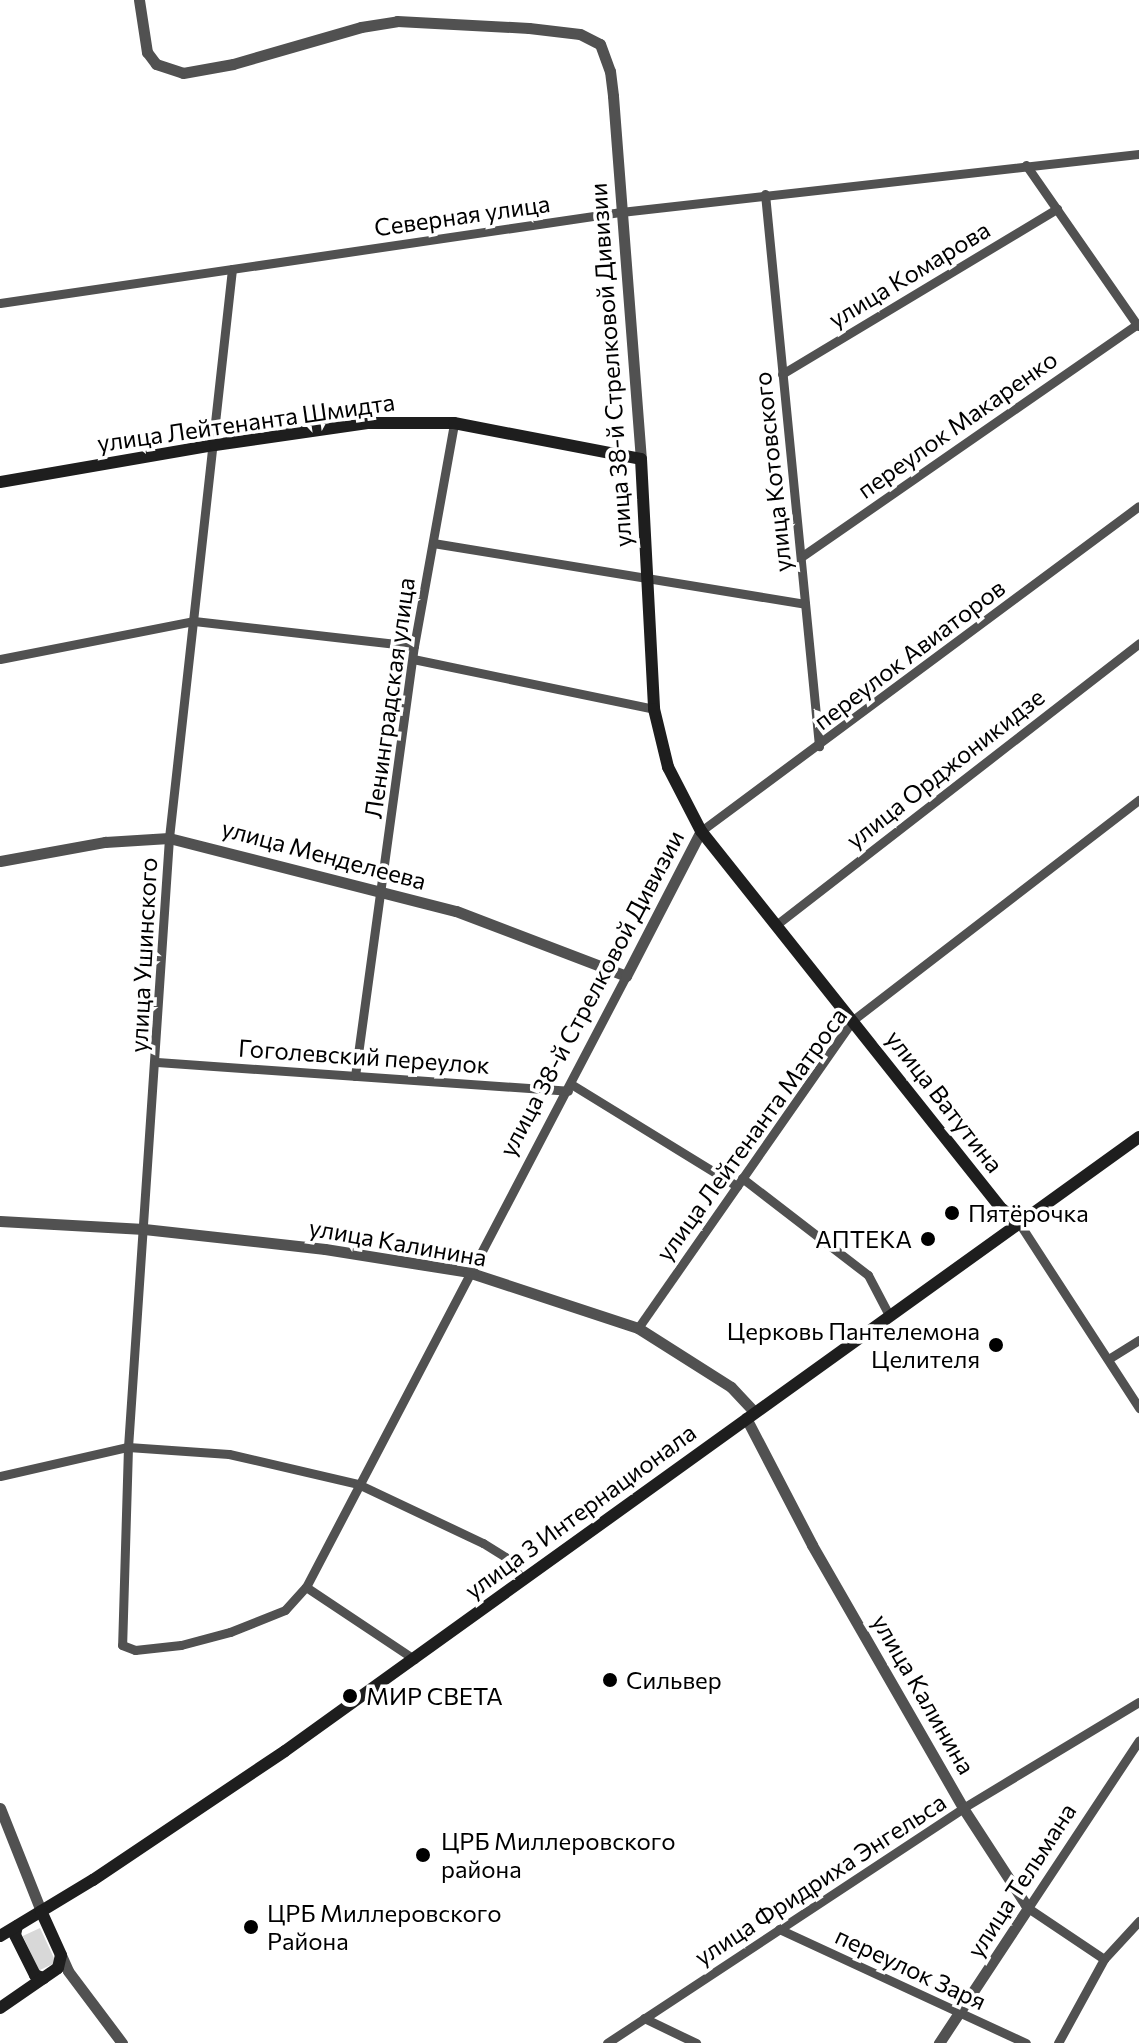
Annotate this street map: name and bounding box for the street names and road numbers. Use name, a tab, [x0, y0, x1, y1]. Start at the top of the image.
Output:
street label: улица 38-й Стрелковой Дивизии	[583, 182, 637, 548]
street label: Северная улица	[372, 188, 552, 242]
street label: улица Комарова	[823, 215, 995, 333]
street label: переулок Макаренко	[851, 344, 1063, 504]
street label: улица Котовского	[747, 371, 797, 573]
street label: улица Лейтенанта Шмидта	[95, 387, 397, 457]
street label: переулок Авиаторов	[808, 573, 1010, 735]
street label: Ленинградская улица	[358, 576, 420, 820]
street label: улица Орджоникидзе	[840, 682, 1050, 854]
street label: улица Менделеева	[219, 813, 429, 895]
street label: улица 38-й Стрелковой Дивизии	[493, 825, 689, 1161]
street label: улица Ушинского	[124, 857, 162, 1053]
street label: улица Лейтенанта Матроса	[649, 1002, 853, 1266]
street label: улица Ватутина	[880, 1024, 1010, 1178]
street label: Гоголевский переулок	[237, 1033, 491, 1079]
street label: улица Калинина	[307, 1212, 489, 1272]
street label: улица 3 Интернационала	[459, 1417, 701, 1605]
street label: улица Калинина	[867, 1609, 981, 1779]
street label: улица Фридриха Энгельса	[689, 1787, 951, 1971]
street label: улица Тельмана	[960, 1797, 1082, 1963]
street label: переулок Заря	[831, 1921, 991, 2015]

